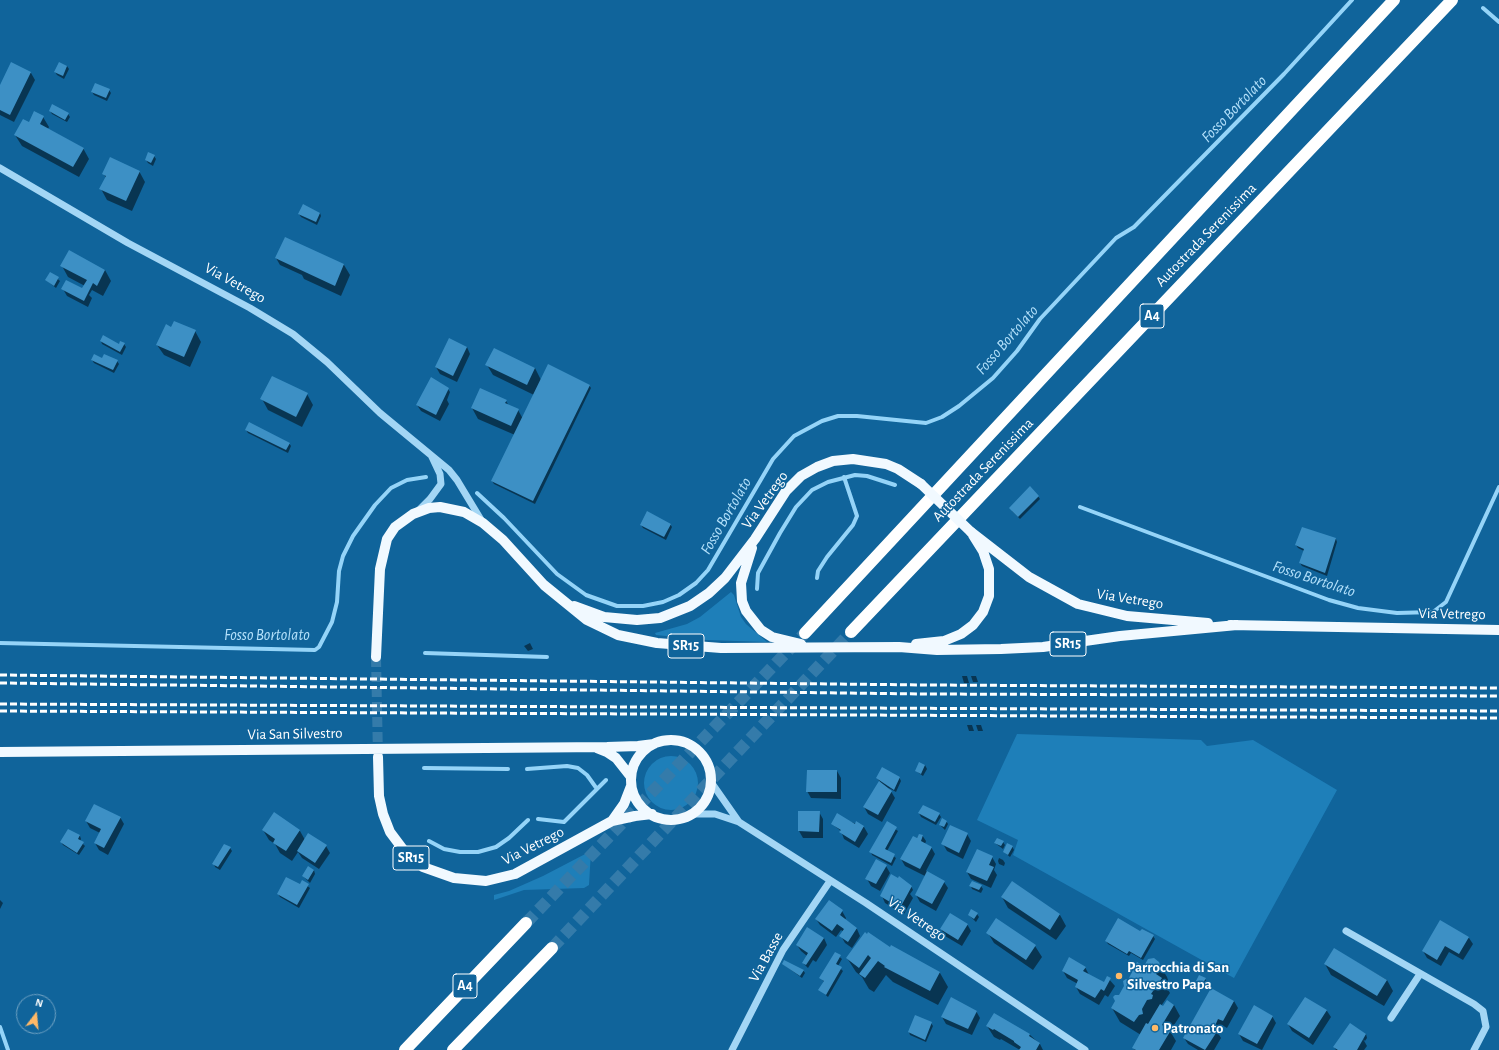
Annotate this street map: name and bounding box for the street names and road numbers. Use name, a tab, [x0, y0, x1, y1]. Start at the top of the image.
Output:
street label: Autostrada Serenissima	[1152, 179, 1260, 291]
street label: Via Vetrego	[201, 259, 269, 307]
road number: A4	[1140, 304, 1164, 328]
street label: Autostrada Serenissima	[929, 414, 1037, 526]
street label: Via Vetrego	[738, 468, 792, 532]
street label: Via Vetrego	[1095, 585, 1165, 613]
street label: Via Vetrego	[1418, 604, 1486, 624]
road number: SR15	[1050, 632, 1086, 656]
road number: SR15	[668, 634, 704, 658]
street label: Via San Silvestro	[247, 724, 343, 744]
street label: Via Vetrego	[499, 823, 567, 869]
road number: SR15	[393, 846, 429, 870]
street label: Via Vetrego	[884, 893, 950, 945]
street label: Via Basse	[745, 929, 787, 985]
road number: A4	[453, 974, 477, 998]

